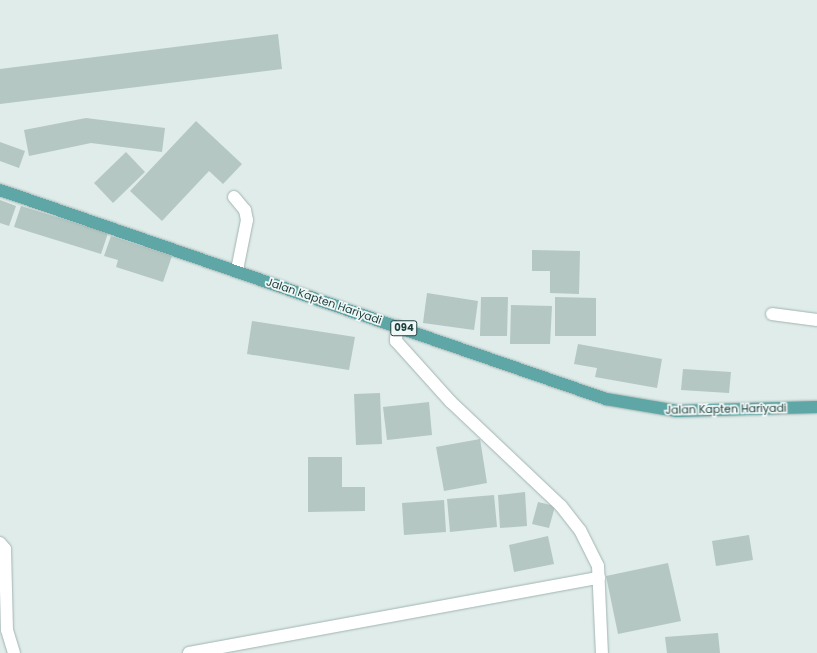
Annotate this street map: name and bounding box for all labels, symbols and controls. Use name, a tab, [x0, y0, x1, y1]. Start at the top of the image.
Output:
street label: Jalan Kapten Hariyadi	[265, 275, 383, 327]
road number: 094	[390, 320, 418, 336]
street label: Jalan Kapten Hariyadi	[665, 401, 787, 417]

